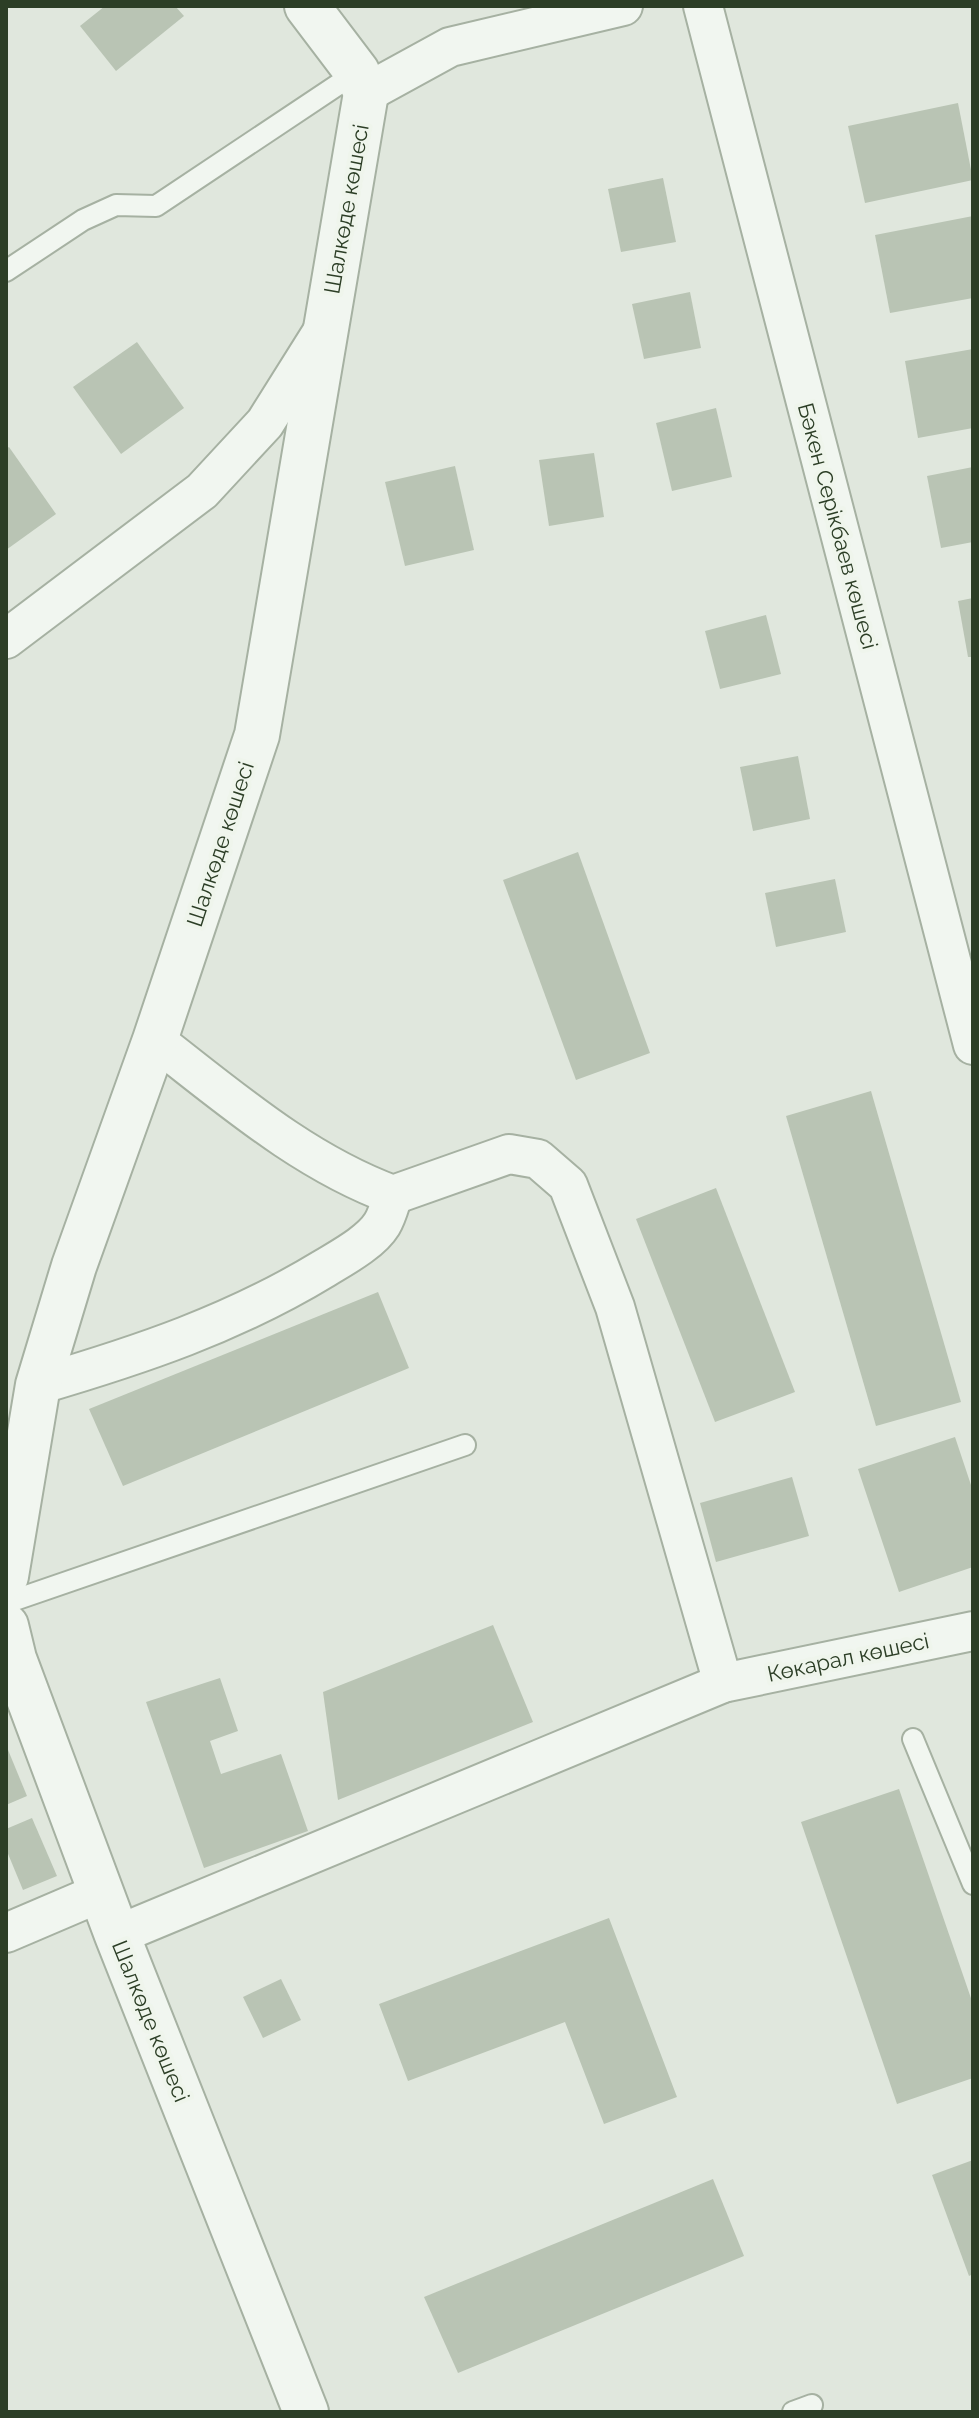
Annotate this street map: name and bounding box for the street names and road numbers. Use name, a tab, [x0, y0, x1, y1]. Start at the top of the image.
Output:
street label: Шалкөде көшесі	[318, 122, 374, 296]
street label: Бәкен Серікбаев көшесі	[793, 400, 883, 652]
street label: Шалкөде көшесі	[181, 758, 259, 930]
street label: Көкарал көшесі	[765, 1627, 931, 1687]
street label: Шалкөде көшесі	[107, 1936, 195, 2106]

